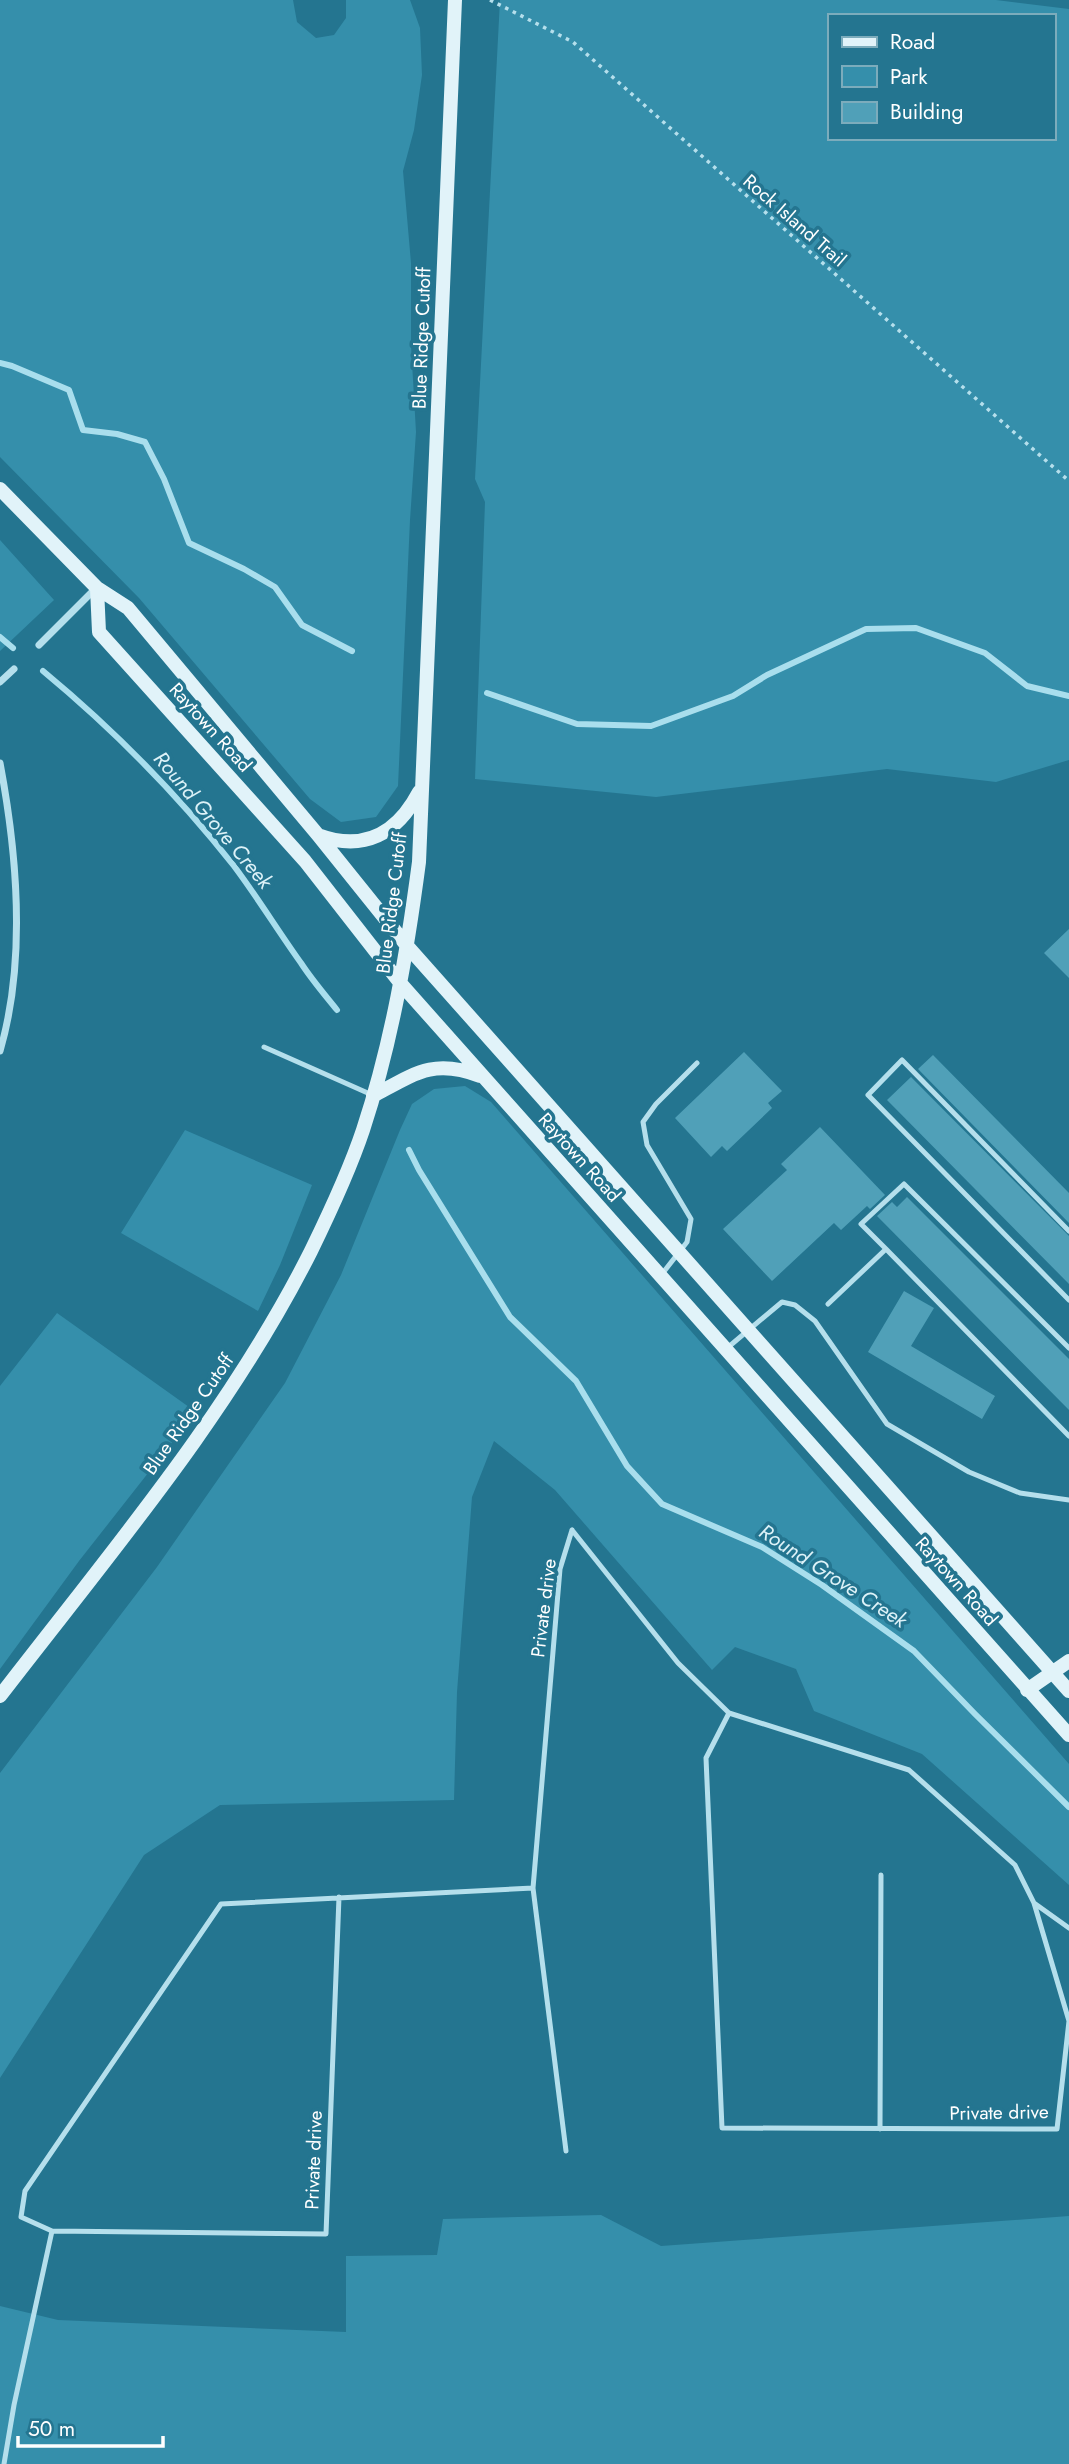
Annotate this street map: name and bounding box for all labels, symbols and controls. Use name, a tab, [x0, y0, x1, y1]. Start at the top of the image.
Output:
legend	[828, 14, 1055, 140]
text: Road	[890, 27, 935, 57]
text: Park	[890, 62, 928, 92]
text: Building	[890, 97, 963, 127]
street label: Rock Island Trail	[737, 168, 852, 273]
street label: Blue Ridge Cutoff	[406, 266, 437, 409]
street label: Raytown Road	[163, 677, 258, 778]
water label: Round Grove Creek	[146, 745, 280, 896]
street label: Blue Ridge Cutoff	[369, 830, 414, 975]
street label: Raytown Road	[532, 1107, 627, 1208]
street label: Blue Ridge Cutoff	[137, 1348, 241, 1480]
water label: Round Grove Creek	[753, 1517, 914, 1636]
street label: Raytown Road	[909, 1531, 1004, 1632]
street label: Private drive	[524, 1557, 563, 1659]
street label: Private drive	[949, 2098, 1049, 2127]
street label: Private drive	[298, 2110, 329, 2210]
scale bar	[18, 2404, 163, 2448]
text: 50 m	[28, 2414, 75, 2444]

